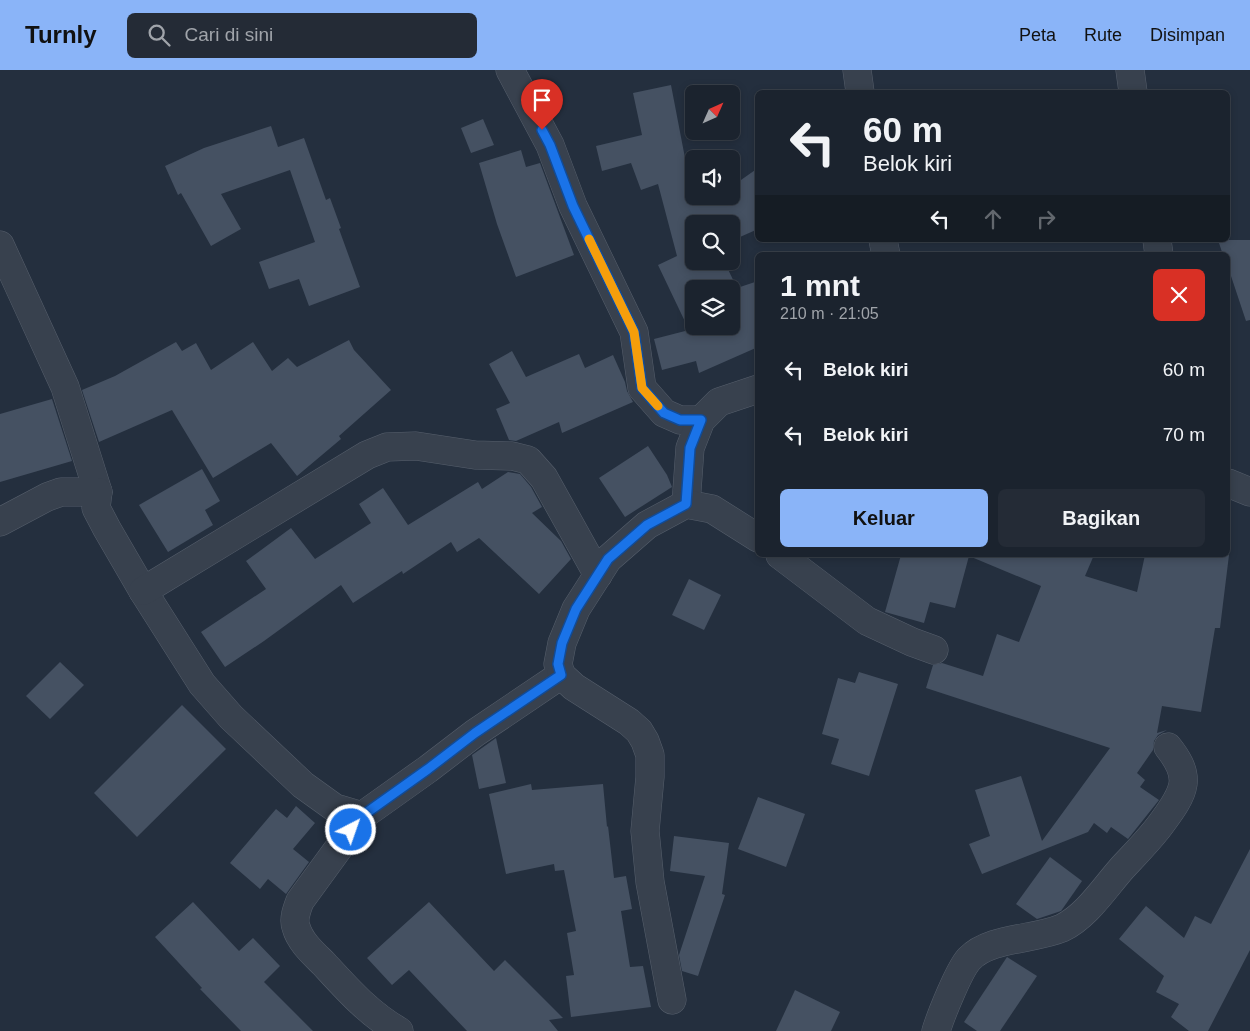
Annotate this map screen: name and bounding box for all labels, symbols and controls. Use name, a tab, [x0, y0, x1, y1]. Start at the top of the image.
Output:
search box	[127, 13, 477, 58]
text: Turnly	[25, 21, 97, 48]
icon: search	[145, 21, 173, 49]
text: Cari di sini	[185, 24, 273, 45]
text: Peta	[1019, 25, 1056, 45]
text: Rute	[1084, 25, 1122, 45]
text: Disimpan	[1150, 25, 1225, 45]
pin	[521, 79, 563, 130]
north arrow	[685, 85, 740, 140]
map controls	[685, 85, 740, 335]
icon: arrive	[528, 86, 556, 114]
icon: left	[780, 110, 845, 175]
text: 60 m	[863, 110, 943, 149]
button: sound	[685, 150, 740, 205]
text: Belok kiri	[863, 151, 952, 176]
icon: left	[926, 205, 954, 233]
icon: ahead	[979, 205, 1007, 233]
icon: right	[1032, 205, 1060, 233]
button: search	[685, 215, 740, 270]
text: 1 mnt	[780, 269, 860, 302]
button: close	[1153, 269, 1205, 321]
button: layers	[685, 280, 740, 335]
text: 210 m · 21:05	[780, 305, 879, 322]
icon: left	[780, 356, 808, 384]
text: Belok kiri	[823, 359, 909, 380]
text: 60 m	[1163, 359, 1205, 380]
icon: left	[780, 421, 808, 449]
text: Belok kiri	[823, 424, 909, 445]
text: 70 m	[1163, 424, 1205, 445]
button: Keluar	[780, 489, 988, 547]
button: Bagikan	[998, 489, 1205, 547]
position arrow	[324, 803, 376, 855]

